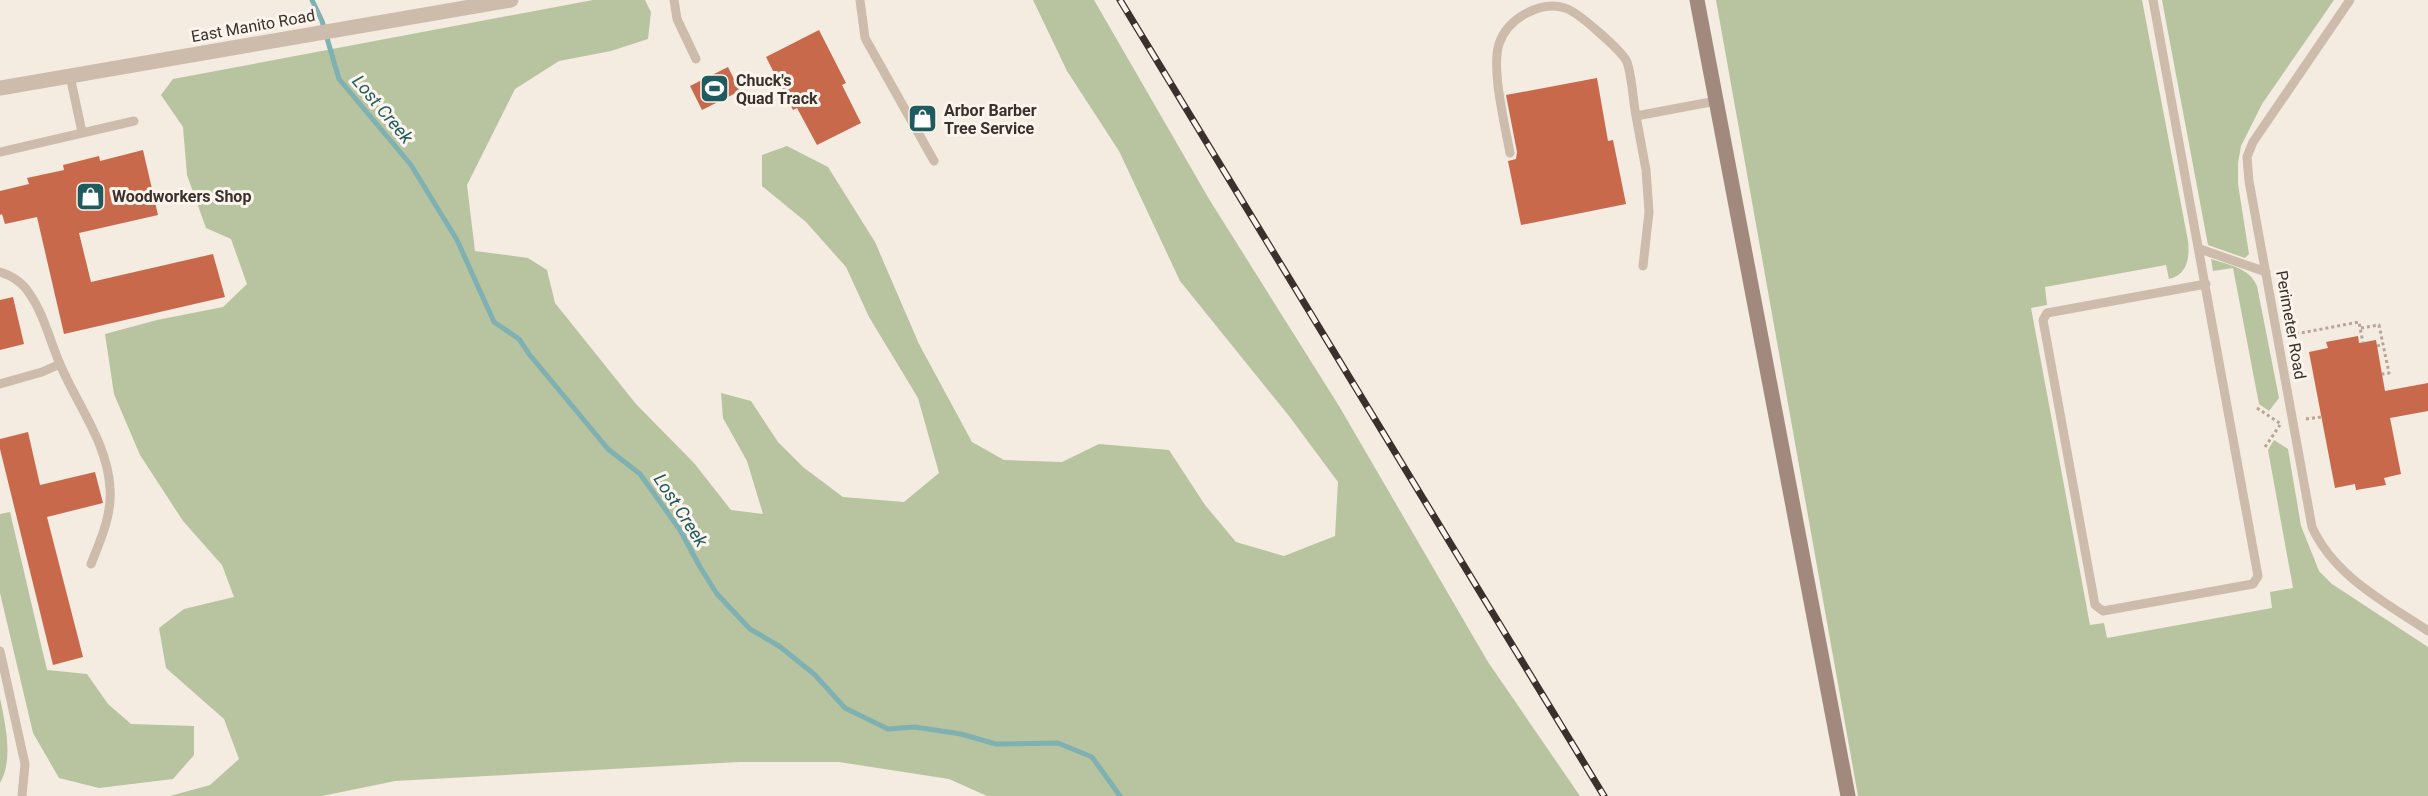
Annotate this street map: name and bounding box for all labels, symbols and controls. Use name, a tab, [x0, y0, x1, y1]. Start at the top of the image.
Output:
street label: East Manito Road	[190, 6, 316, 46]
water label: Lost Creek	[348, 70, 418, 148]
place label: Chuck's Quad Track	[736, 71, 818, 108]
sports icon: Chuck's Quad Track	[699, 73, 731, 105]
place label: Arbor Barber Tree Service	[944, 101, 1037, 138]
shop icon: Arbor Barber Tree Service	[907, 103, 939, 135]
shop icon: Woodworkers Shop	[75, 180, 107, 212]
place label: Woodworkers Shop	[112, 187, 251, 206]
street label: Perimeter Road	[2272, 269, 2310, 381]
water label: Lost Creek	[650, 469, 713, 551]

